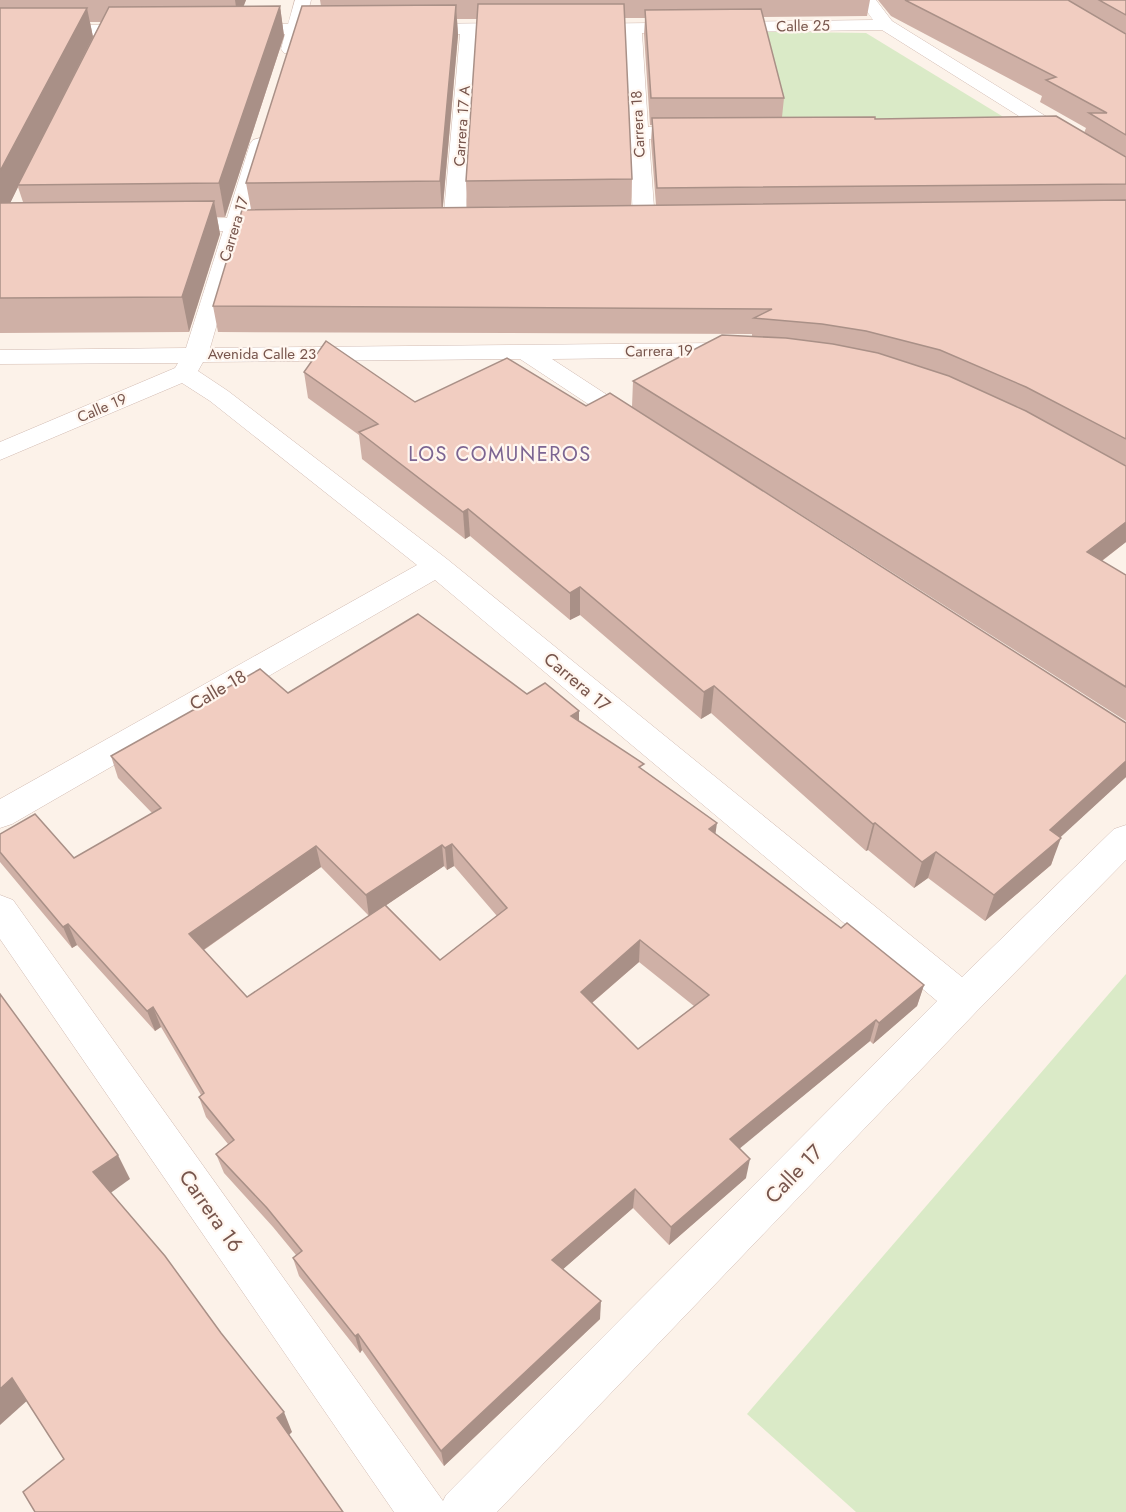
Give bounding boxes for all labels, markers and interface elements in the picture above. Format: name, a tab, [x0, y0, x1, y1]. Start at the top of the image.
street label: Calle 25	[776, 15, 830, 37]
street label: Carrera 17 A	[448, 85, 476, 167]
street label: Carrera 18	[625, 90, 651, 158]
street label: Carrera 17	[214, 194, 254, 264]
street label: Carrera 19	[625, 339, 693, 363]
street label: Avenida Calle 23	[208, 343, 316, 365]
street label: Calle 19	[74, 388, 130, 428]
district label: LOS COMUNEROS	[408, 440, 592, 469]
street label: Carrera 17	[538, 646, 616, 718]
street label: Calle 18	[185, 663, 251, 717]
street label: Calle 17	[758, 1138, 830, 1210]
street label: Carrera 16	[172, 1164, 250, 1258]

